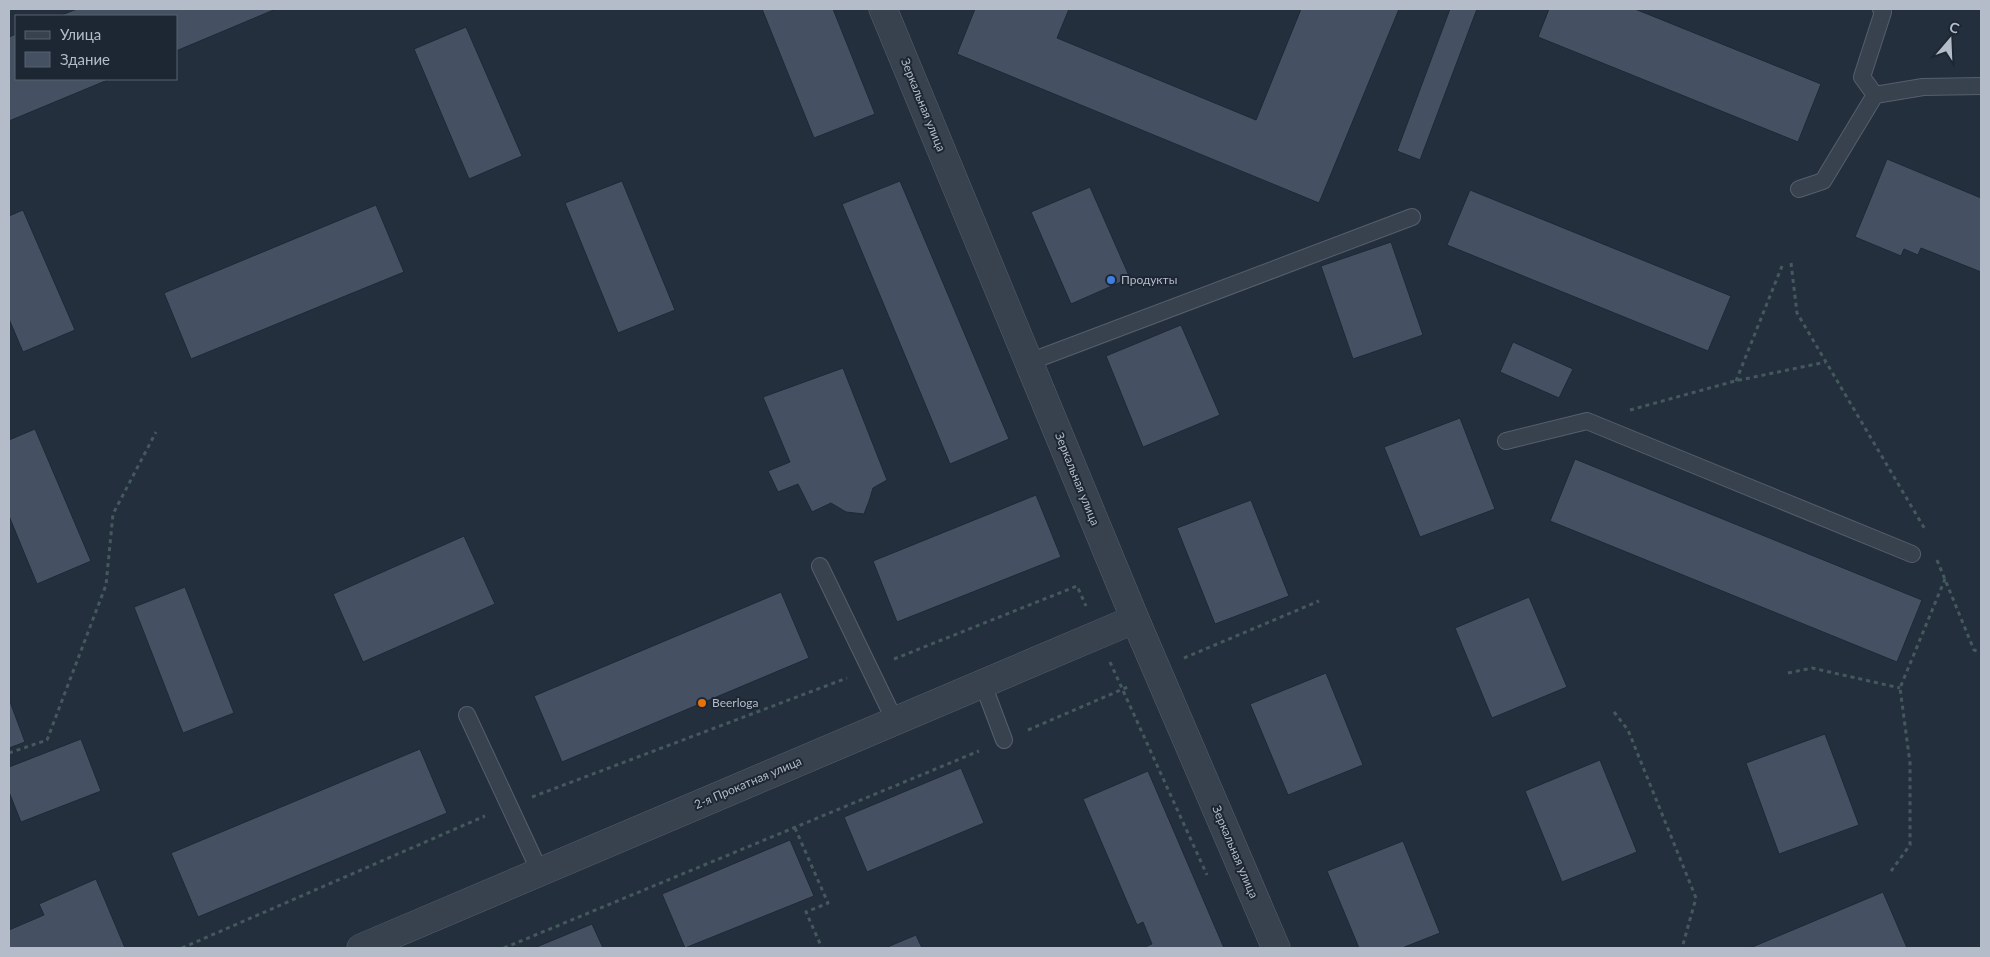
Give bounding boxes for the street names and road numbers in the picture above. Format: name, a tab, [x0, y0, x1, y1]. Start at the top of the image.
street label: Зеркальная улица	[898, 56, 949, 154]
street label: Зеркальная улица	[1052, 430, 1103, 528]
street label: 2-я Прокатная улица	[692, 753, 804, 812]
street label: Зеркальная улица	[1209, 803, 1262, 900]

